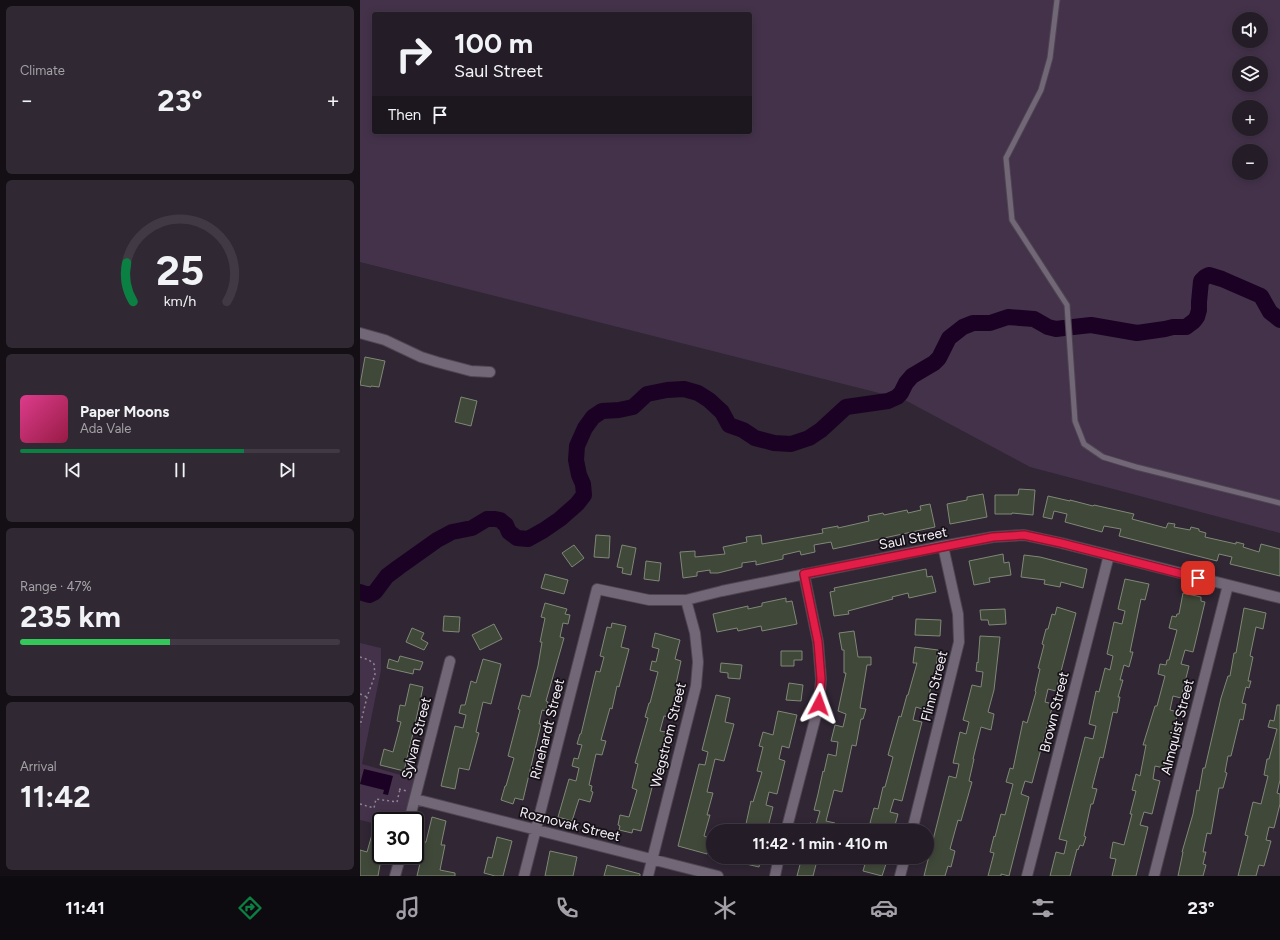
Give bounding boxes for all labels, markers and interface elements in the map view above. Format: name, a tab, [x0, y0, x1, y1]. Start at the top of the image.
map controls	[1232, 12, 1268, 180]
button: sound	[1232, 12, 1268, 48]
text: 100 m	[454, 26, 533, 60]
icon: right	[388, 28, 440, 80]
button: layers	[1232, 56, 1268, 92]
text: Saul Street	[454, 60, 543, 82]
text: Climate	[20, 63, 65, 78]
text: 23°	[157, 82, 203, 119]
text: −	[20, 87, 34, 114]
text: +	[326, 87, 340, 114]
button: +	[1232, 100, 1268, 136]
icon: arrive	[429, 104, 451, 126]
text: Then	[388, 106, 421, 124]
button: −	[1232, 144, 1268, 180]
text: 25	[156, 245, 204, 295]
text: km/h	[164, 292, 196, 310]
text: Paper Moons	[80, 403, 169, 421]
text: Ada Vale	[80, 421, 131, 436]
icon: previous	[62, 459, 84, 481]
icon: pause	[169, 459, 191, 481]
icon: next	[276, 459, 298, 481]
street label: Saul Street	[877, 524, 949, 553]
pin	[1181, 561, 1215, 595]
icon: arrive	[1187, 567, 1209, 589]
text: Range · 47%	[20, 579, 92, 594]
text: 235 km	[20, 598, 121, 635]
street label: Flinn Street	[918, 649, 951, 723]
street label: Brown Street	[1036, 670, 1073, 754]
street label: Rinehardt Street	[527, 677, 568, 781]
street label: Almquist Street	[1157, 677, 1198, 777]
street label: Wegstrom Street	[647, 681, 690, 790]
position arrow	[798, 683, 840, 725]
street label: Sylvan Street	[398, 695, 435, 781]
text: Arrival	[20, 759, 57, 774]
text: 11:42	[20, 778, 91, 815]
street label: Roznovak Street	[518, 804, 622, 845]
speed limit sign: 30	[372, 812, 424, 864]
text: 11:42 · 1 min · 410 m	[752, 835, 888, 853]
icon: directions	[236, 894, 264, 922]
icon: music	[394, 894, 422, 922]
icon: phone	[553, 894, 581, 922]
icon: climate	[711, 894, 739, 922]
icon: car	[870, 894, 898, 922]
icon: filters	[1029, 894, 1057, 922]
text: 11:41	[65, 897, 105, 919]
text: 23°	[1187, 897, 1215, 919]

